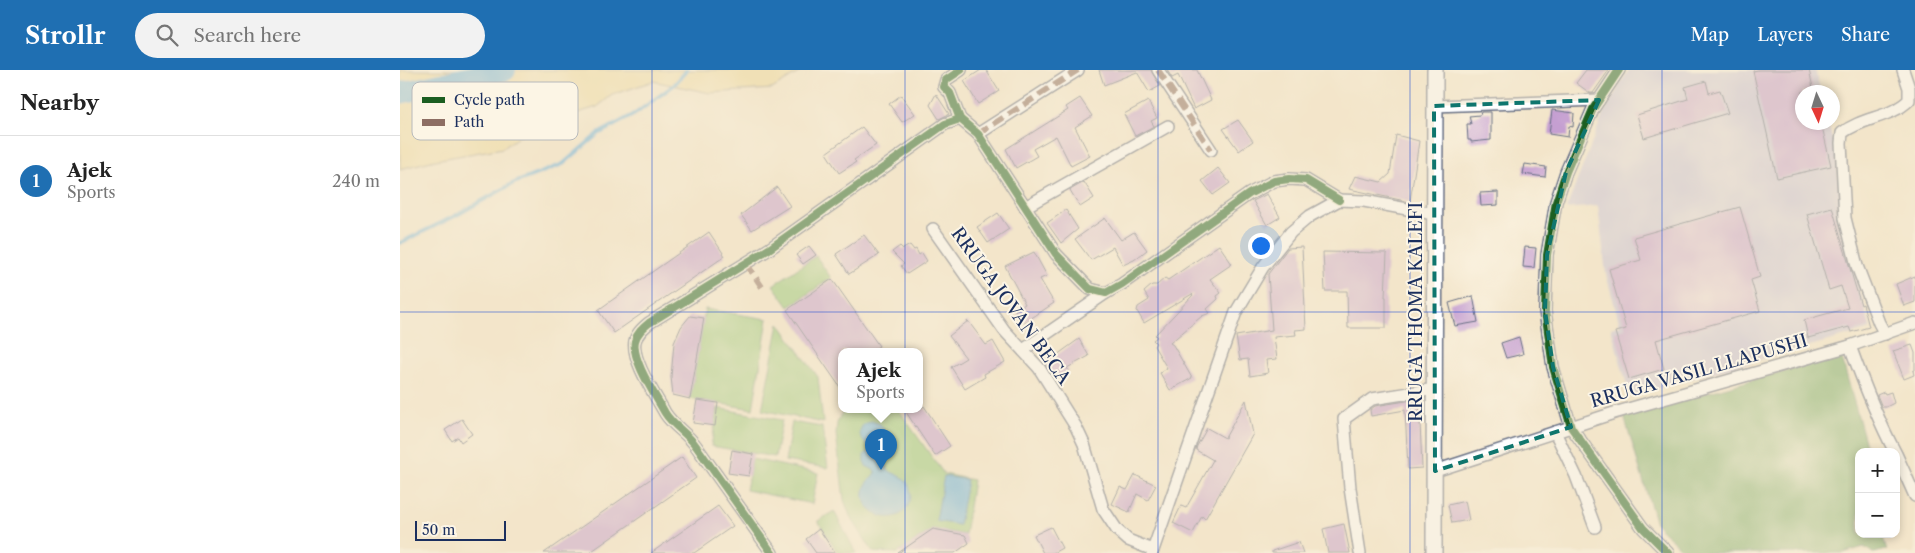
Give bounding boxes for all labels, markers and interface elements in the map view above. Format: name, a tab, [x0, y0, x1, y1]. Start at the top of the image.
search box	[135, 13, 485, 58]
text: Strollr	[25, 21, 105, 50]
icon: search	[153, 21, 181, 49]
text: Search here	[193, 24, 301, 47]
text: Map	[1691, 24, 1729, 46]
text: Layers	[1757, 24, 1813, 46]
text: Share	[1841, 24, 1890, 46]
legend	[412, 82, 578, 140]
north arrow	[1795, 85, 1840, 130]
text: Nearby	[20, 90, 99, 115]
text: Cycle path	[454, 91, 525, 109]
text: Path	[454, 113, 484, 131]
text: Ajek	[67, 159, 112, 182]
text: 1	[32, 171, 40, 191]
text: 240 m	[332, 171, 380, 191]
text: Sports	[67, 182, 116, 202]
street label: RRUGA THOMA KALEFI	[1405, 202, 1427, 422]
street label: RRUGA JOVAN BECA	[947, 223, 1076, 389]
your location	[1248, 233, 1274, 259]
street label: RRUGA VASIL LLAPUSHI	[1588, 329, 1810, 413]
popup	[838, 348, 923, 413]
text: Ajek	[856, 359, 901, 382]
text: Sports	[856, 382, 905, 402]
pin: 1	[865, 429, 897, 470]
map controls	[1855, 448, 1900, 538]
button: +	[1855, 448, 1900, 493]
button: −	[1855, 493, 1900, 538]
scale bar	[415, 518, 506, 541]
text: 50 m	[422, 521, 455, 539]

